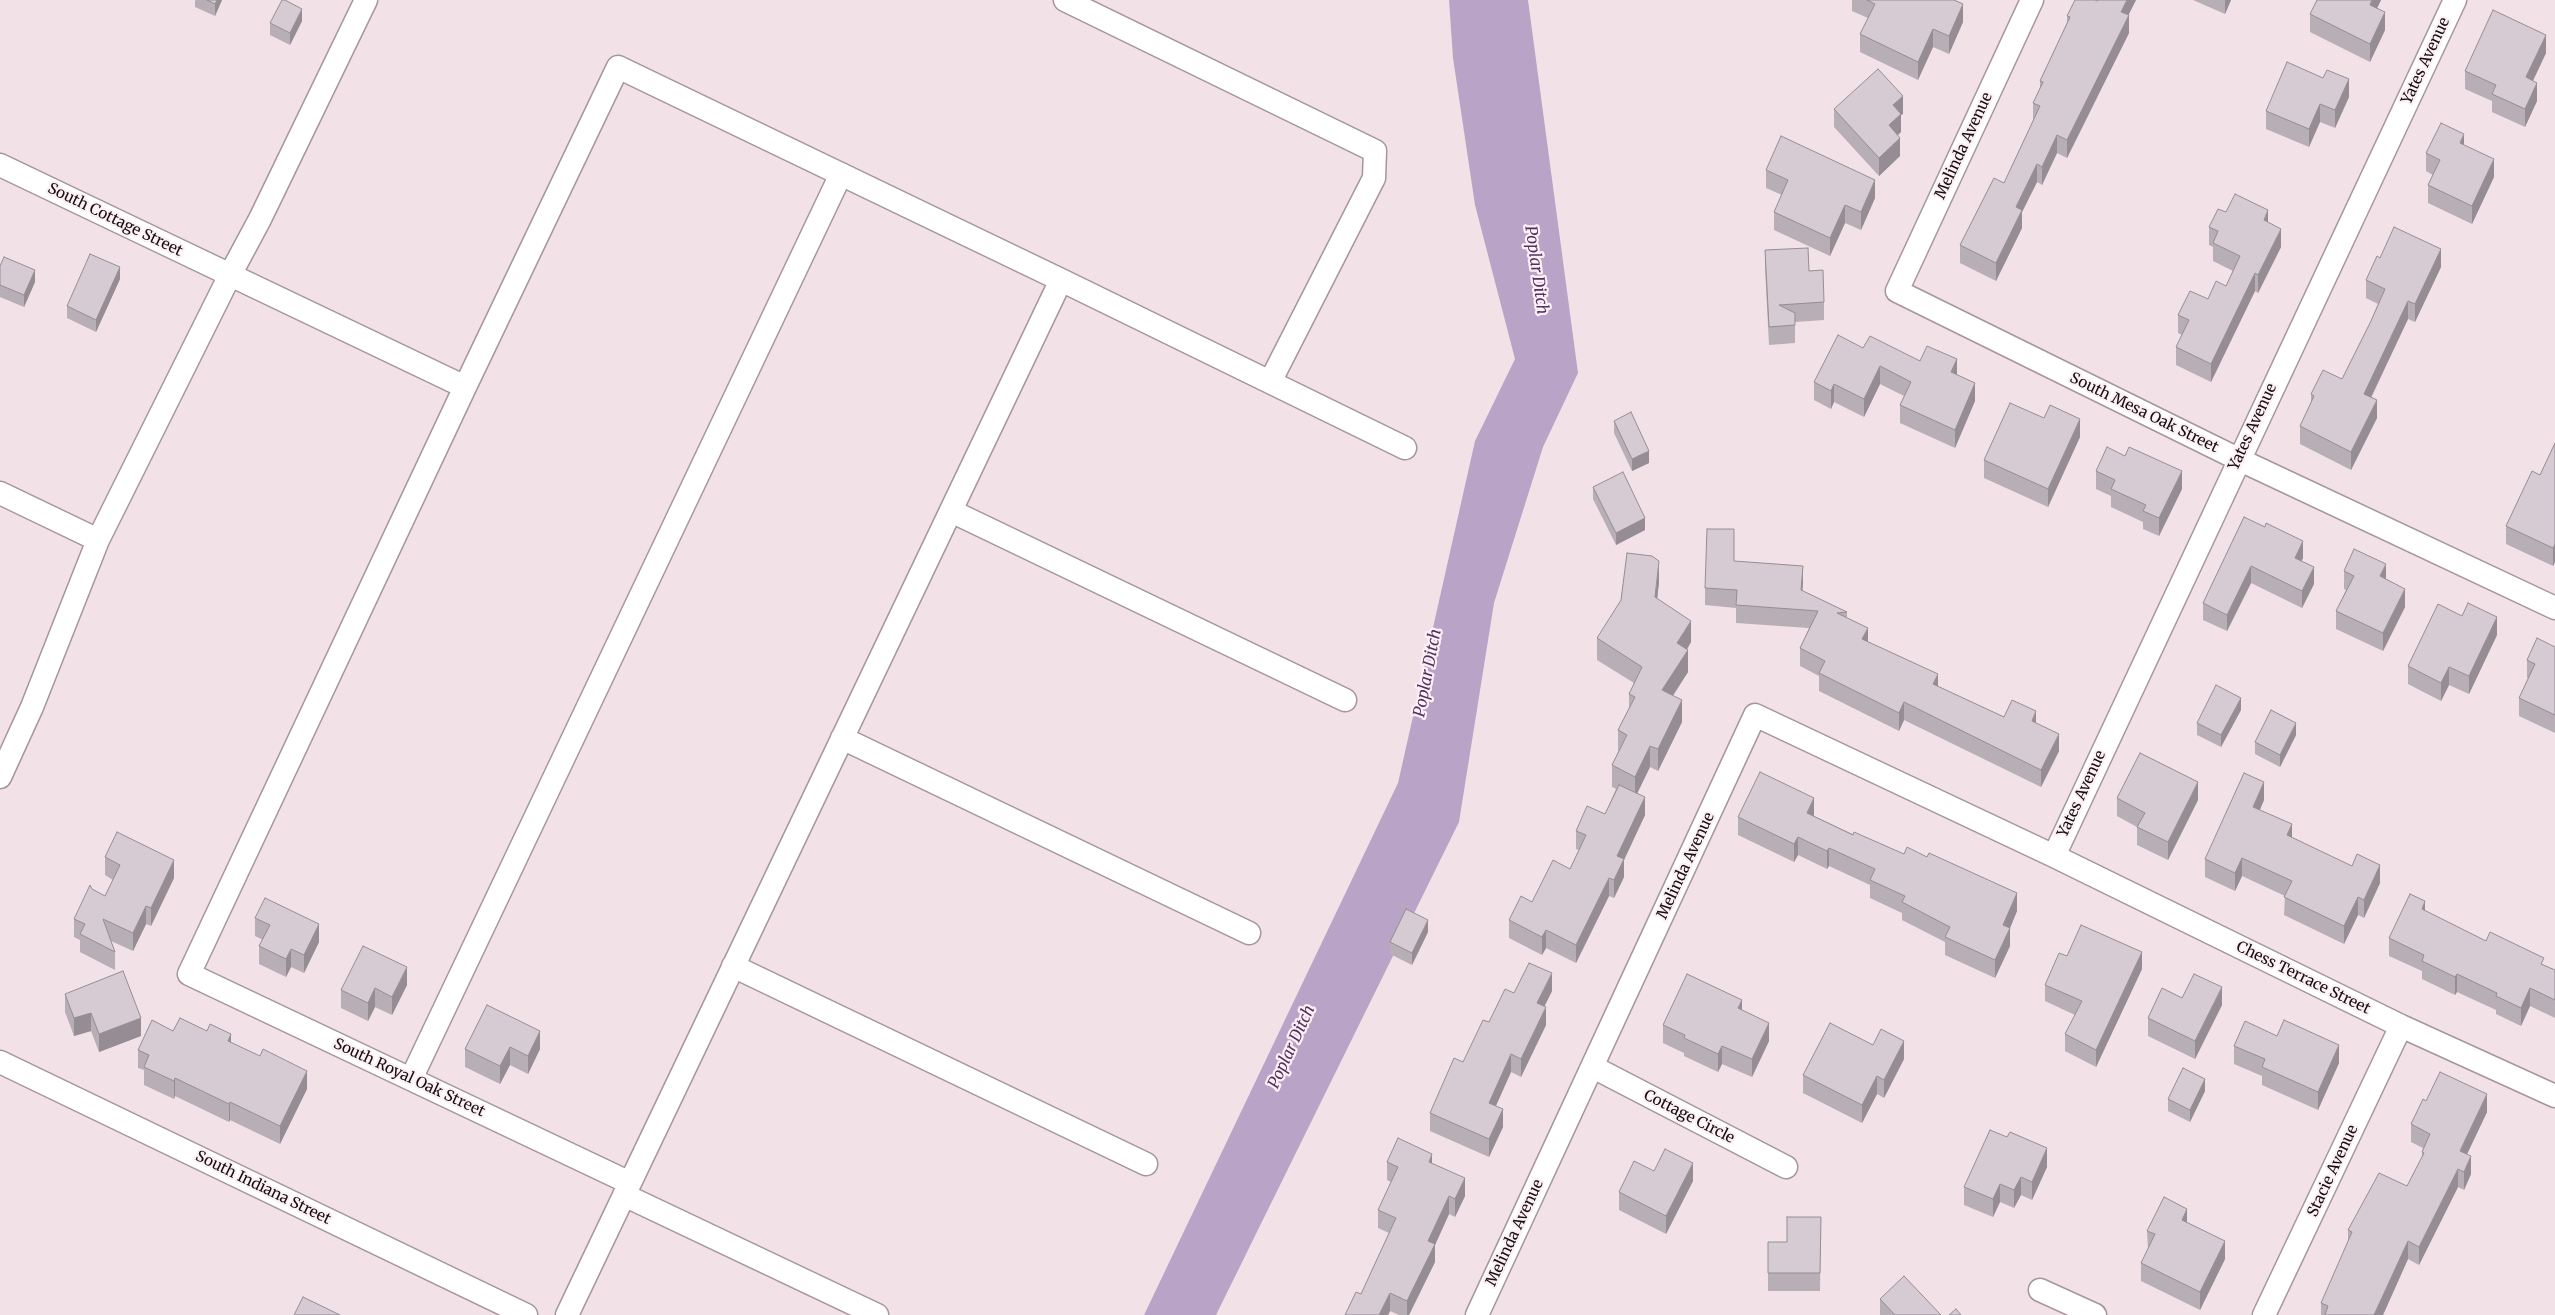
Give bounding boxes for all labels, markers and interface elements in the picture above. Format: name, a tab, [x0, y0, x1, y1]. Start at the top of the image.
street label: Yates Avenue	[2398, 15, 2454, 107]
street label: Melinda Avenue	[1931, 90, 1997, 202]
street label: South Cottage Street	[45, 180, 185, 260]
water label: Poplar Ditch	[1520, 224, 1552, 316]
street label: South Mesa Oak Street	[2067, 369, 2221, 457]
street label: Yates Avenue	[2225, 381, 2281, 473]
water label: Poplar Ditch	[1410, 627, 1446, 719]
street label: Yates Avenue	[2054, 748, 2110, 840]
street label: Melinda Avenue	[1653, 810, 1719, 922]
street label: Chess Terrace Street	[2233, 938, 2373, 1018]
water label: Poplar Ditch	[1264, 1002, 1320, 1092]
street label: South Royal Oak Street	[330, 1035, 488, 1121]
street label: Cottage Circle	[1641, 1086, 1737, 1148]
street label: Stacie Avenue	[2304, 1122, 2362, 1220]
street label: South Indiana Street	[193, 1147, 333, 1229]
street label: Melinda Avenue	[1482, 1177, 1548, 1289]

